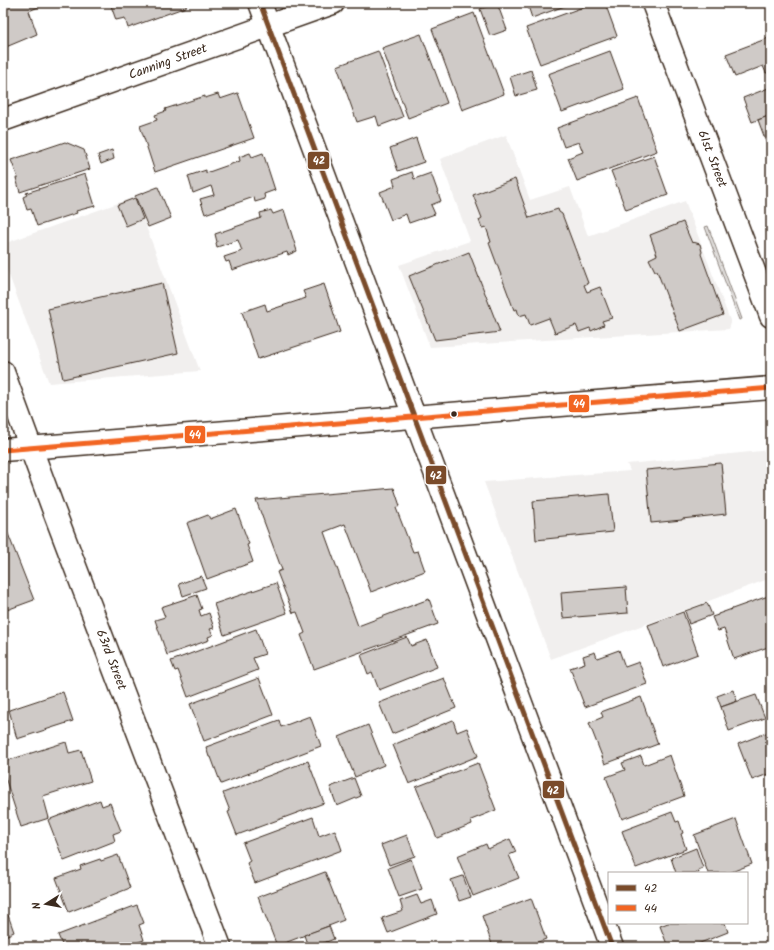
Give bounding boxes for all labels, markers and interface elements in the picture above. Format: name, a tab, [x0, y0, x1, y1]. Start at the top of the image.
street label: Canning Street	[126, 38, 211, 86]
street label: 61st Street	[691, 127, 733, 192]
line badge: 42	[307, 151, 330, 170]
text: 42	[313, 152, 325, 170]
line badge: 44	[568, 394, 590, 413]
text: 44	[573, 395, 585, 413]
unlabelled marker	[449, 409, 459, 419]
line badge: 44	[184, 425, 206, 444]
text: 44	[189, 426, 201, 444]
line badge: 42	[425, 465, 447, 485]
text: 42	[430, 467, 442, 485]
street label: 63rd Street	[90, 627, 133, 694]
line badge: 42	[542, 780, 565, 799]
text: 42	[547, 782, 559, 800]
legend	[608, 872, 748, 924]
text: 42	[644, 879, 658, 898]
north arrow	[26, 884, 66, 924]
text: 44	[644, 899, 658, 918]
text: N	[28, 901, 47, 911]

